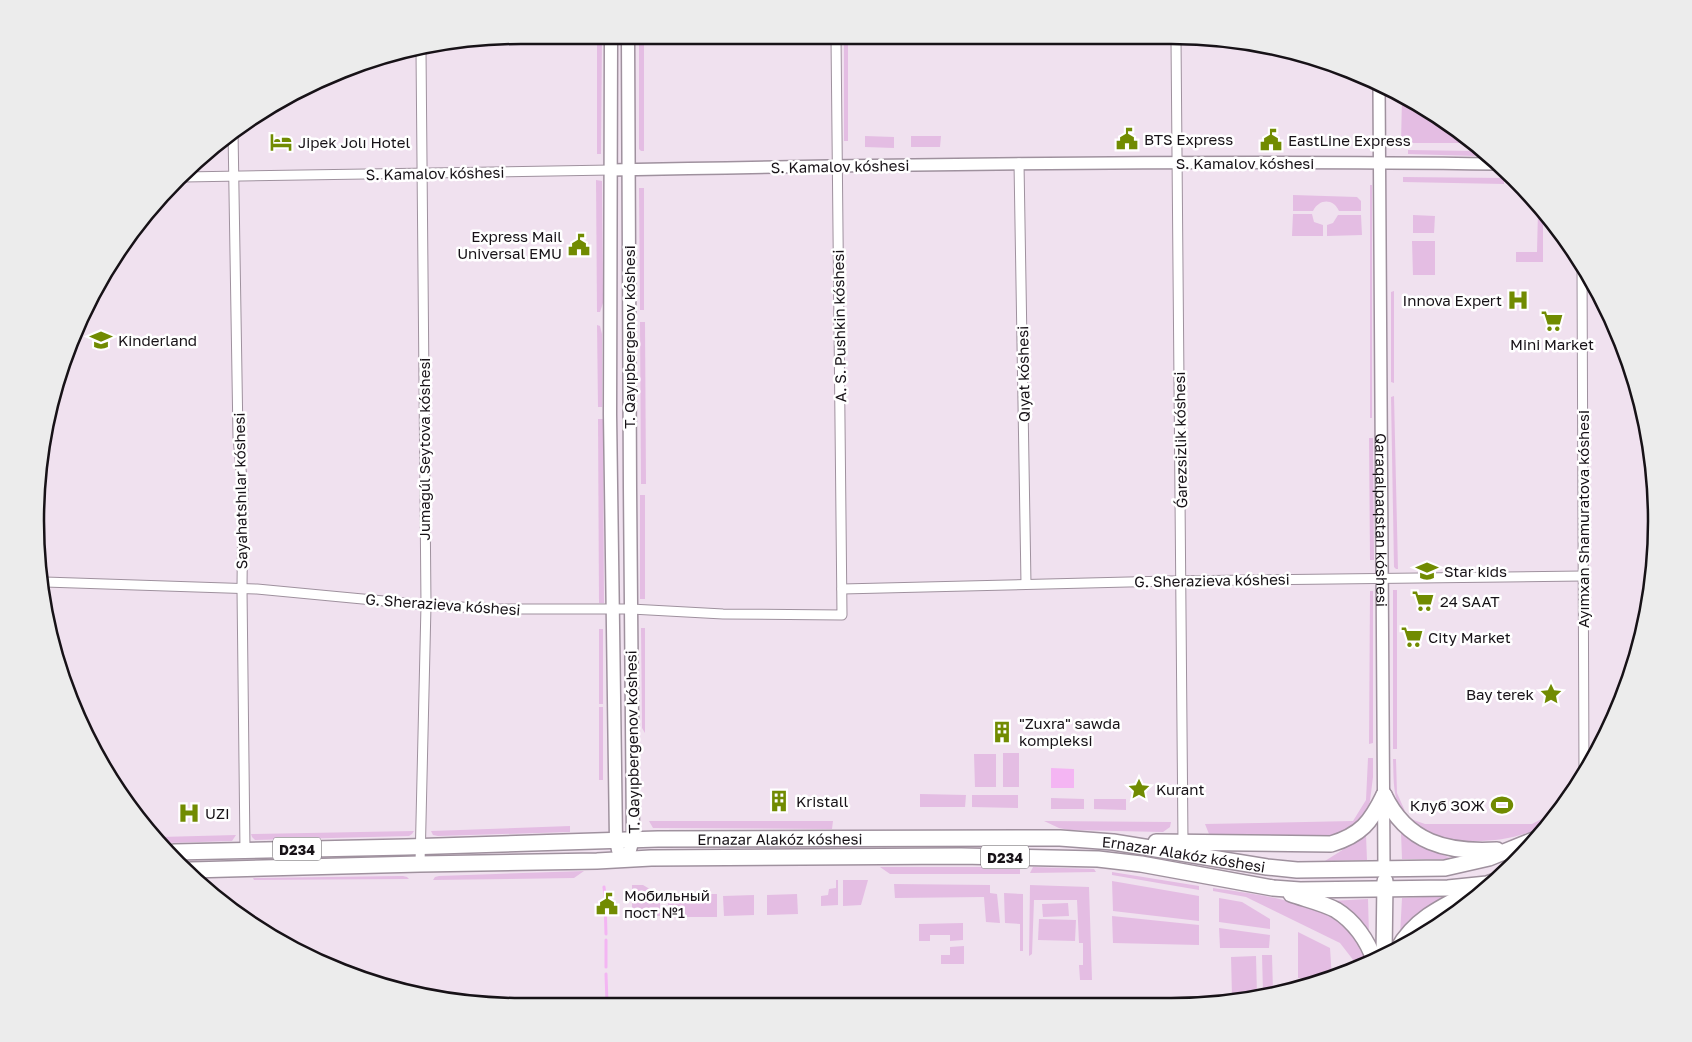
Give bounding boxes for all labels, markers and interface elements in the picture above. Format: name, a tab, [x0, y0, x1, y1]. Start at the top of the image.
public building icon: BTS Express	[1114, 126, 1140, 152]
public building icon: EastLine Express	[1258, 127, 1284, 153]
hotel icon: Jipek Jolı Hotel	[268, 129, 294, 155]
place label: BTS Express	[1144, 130, 1233, 148]
place label: EastLine Express	[1288, 131, 1411, 149]
place label: Jipek Jolı Hotel	[298, 133, 410, 151]
street label: S. Kamalov kóshesi	[1176, 154, 1314, 172]
street label: S. Kamalov kóshesi	[771, 156, 909, 176]
street label: S. Kamalov kóshesi	[366, 163, 504, 183]
place label: Express Mail Universal EMU	[457, 227, 562, 262]
public building icon: Express Mail Universal EMU	[566, 232, 592, 258]
street label: T. Qayıpbergenov kóshesi	[620, 245, 638, 429]
street label: A. S. Pushkin kóshesi	[829, 249, 849, 403]
hospital icon: Innova Expert	[1505, 287, 1531, 313]
place label: Innova Expert	[1402, 291, 1502, 309]
supermarket icon: Mini Market	[1539, 308, 1565, 334]
street label: Qıyat kóshesi	[1013, 326, 1033, 422]
school or university icon: Kinderland	[88, 327, 114, 353]
place label: Kinderland	[118, 331, 197, 349]
place label: Mini Market	[1510, 335, 1594, 353]
street label: Jumagúl Seytova kóshesi	[415, 358, 433, 540]
street label: Ǵarezsizlik kóshesi	[1170, 371, 1190, 509]
street label: Ayımxan Shamuratova kóshesi	[1574, 410, 1592, 628]
street label: Sayahatshılar kóshesi	[230, 412, 250, 570]
street label: Qaraqalpaqstan kóshesi	[1372, 433, 1391, 607]
school or university icon: Star kids	[1414, 558, 1440, 584]
place label: Star kids	[1444, 562, 1507, 580]
street label: G. Sherazieva kóshesi	[1134, 570, 1290, 590]
supermarket icon: 24 SAAT	[1410, 588, 1436, 614]
street label: G. Sherazieva kóshesi	[365, 590, 521, 618]
place label: 24 SAAT	[1440, 592, 1500, 610]
supermarket icon: City Market	[1399, 624, 1425, 650]
place label: City Market	[1428, 628, 1511, 646]
street label: T. Qayıpbergenov kóshesi	[621, 650, 643, 834]
place icon: Bay terek	[1538, 681, 1564, 707]
place label: Bay terek	[1466, 685, 1535, 703]
place label: "Zuxra" sawda kompleksi	[1019, 714, 1120, 749]
building icon: "Zuxra" sawda kompleksi	[989, 719, 1015, 745]
place icon: Kurant	[1126, 776, 1152, 802]
place label: Kurant	[1156, 780, 1204, 798]
building icon: Kristall	[766, 788, 792, 814]
place label: Kristall	[796, 792, 848, 810]
sports icon: Клуб ЗОЖ	[1489, 792, 1515, 818]
place label: Клуб ЗОЖ	[1410, 796, 1485, 814]
hospital icon: UZI	[176, 800, 202, 826]
place label: UZI	[205, 804, 230, 822]
street label: Ernazar Alakóz kóshesi	[697, 829, 862, 848]
street label: Ernazar Alakóz kóshesi	[1101, 832, 1267, 876]
road number: D234	[273, 838, 321, 861]
road number: D234	[981, 846, 1029, 869]
place label: Мобильный пост №1	[624, 886, 710, 921]
public building icon: Мобильный пост №1	[594, 891, 620, 917]

